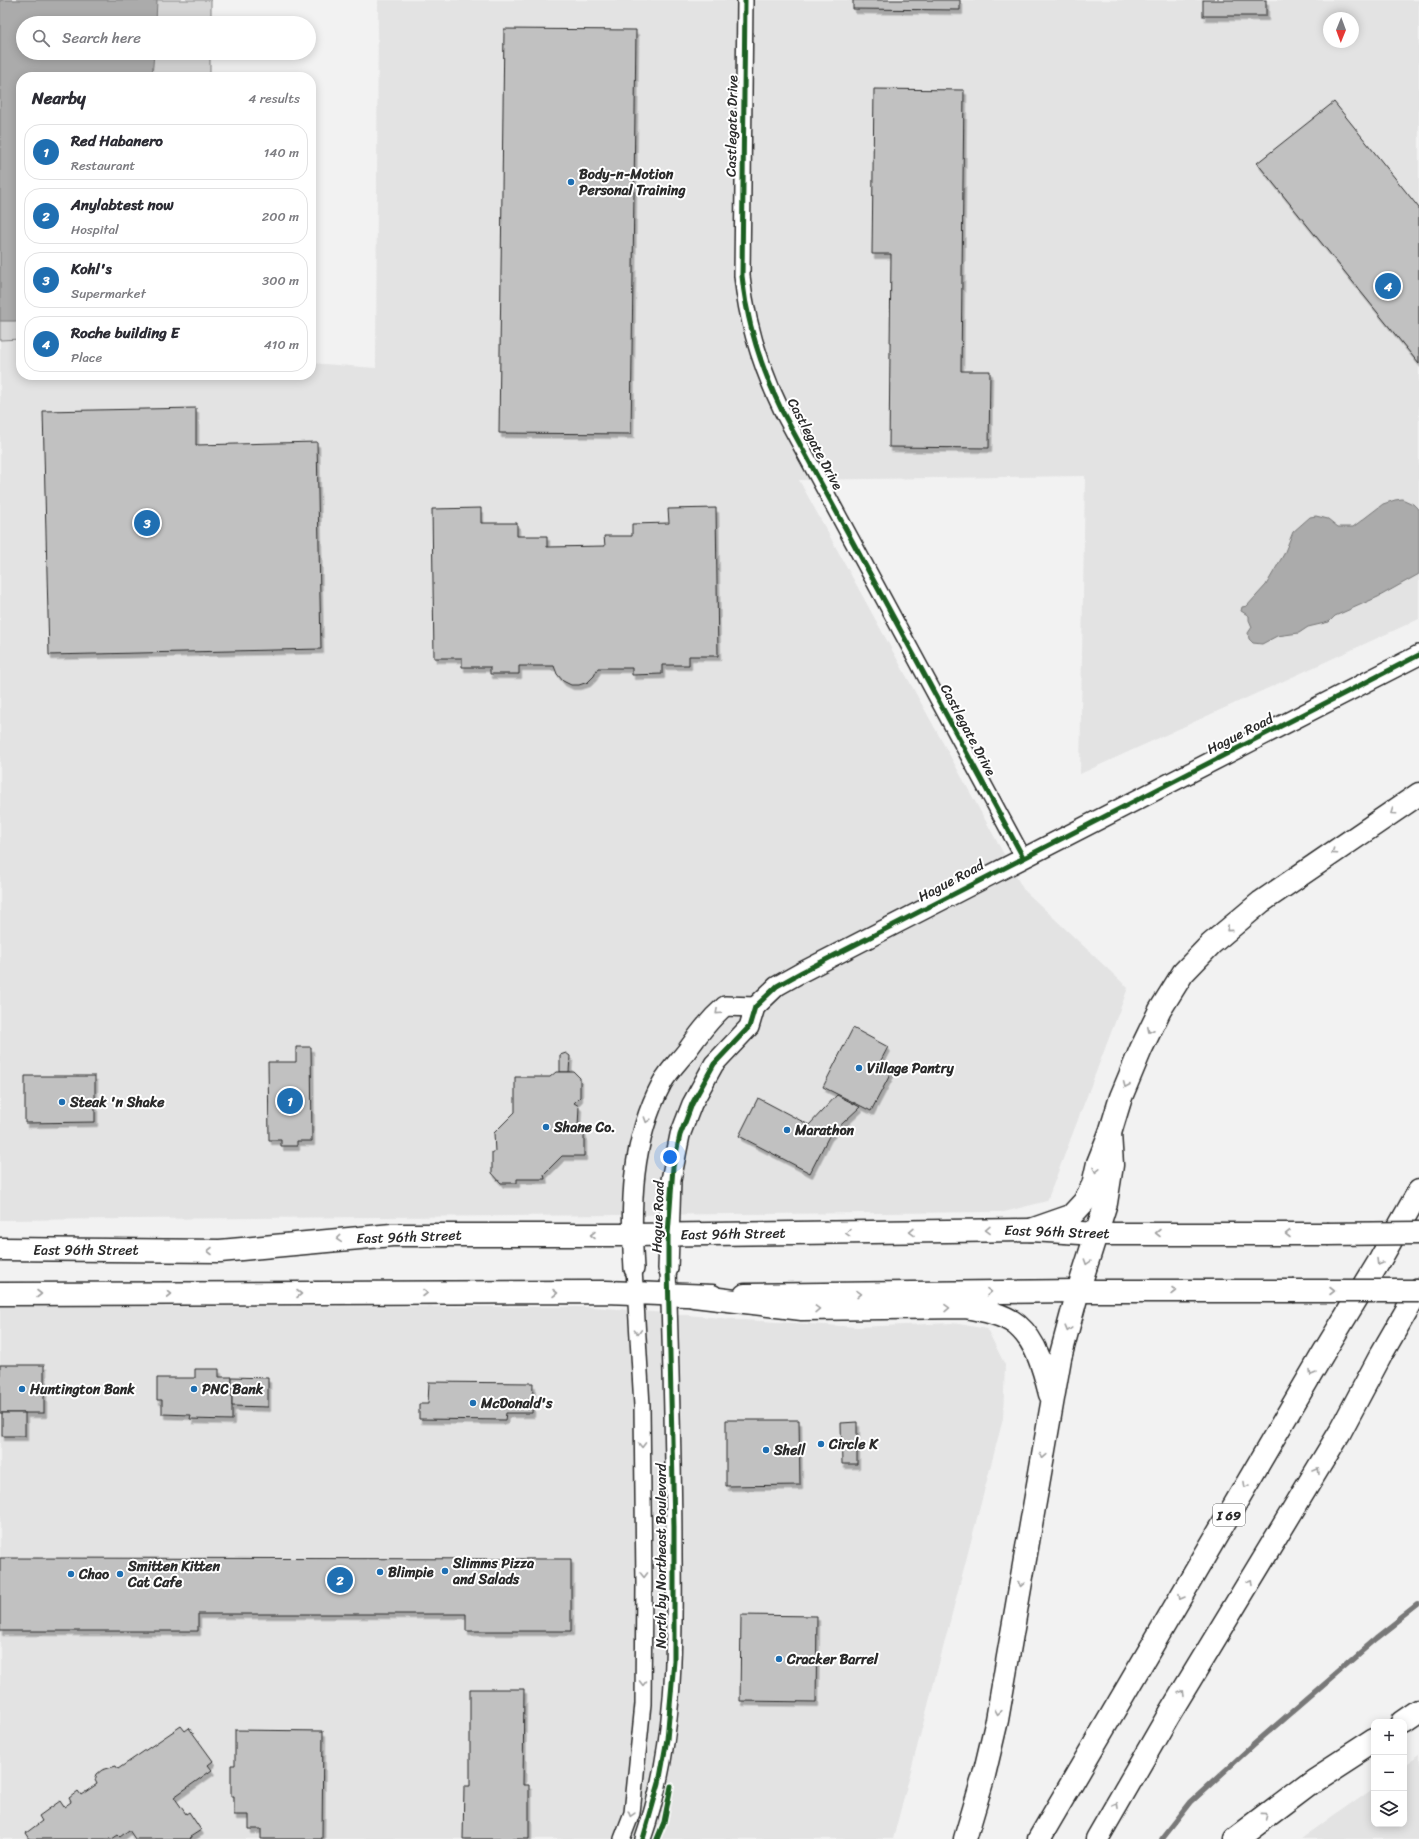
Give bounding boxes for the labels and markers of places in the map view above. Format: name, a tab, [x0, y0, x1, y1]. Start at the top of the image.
place label: Body-n-Motion Personal Training	[579, 162, 686, 203]
marker: Body-n-Motion Personal Training	[566, 177, 576, 187]
pin: 4	[1375, 271, 1401, 301]
pin: 3	[134, 508, 160, 538]
place label: Village Pantry	[867, 1056, 955, 1081]
marker: Village Pantry	[854, 1063, 864, 1073]
pin: 1	[277, 1086, 303, 1116]
place label: Steak 'n Shake	[69, 1090, 165, 1115]
marker: Steak 'n Shake	[57, 1097, 67, 1107]
place label: Shane Co.	[553, 1115, 615, 1140]
place label: Marathon	[794, 1118, 855, 1143]
marker: Shane Co.	[541, 1122, 551, 1132]
marker: Marathon	[782, 1125, 792, 1135]
place label: Huntington Bank	[29, 1377, 135, 1402]
place label: PNC Bank	[202, 1377, 264, 1402]
marker: Huntington Bank	[17, 1384, 27, 1394]
marker: PNC Bank	[189, 1384, 199, 1394]
place label: McDonald's	[480, 1391, 553, 1416]
marker: McDonald's	[468, 1398, 478, 1408]
place label: Circle K	[828, 1432, 879, 1457]
place label: Shell	[773, 1438, 806, 1463]
marker: Circle K	[816, 1439, 826, 1449]
marker: Shell	[761, 1445, 771, 1455]
place label: Slimms Pizza and Salads	[452, 1551, 535, 1592]
place label: Smitten Kitten Cat Cafe	[127, 1554, 220, 1595]
place label: Blimpie	[388, 1560, 434, 1585]
place label: Chao	[78, 1562, 110, 1587]
pin: 2	[327, 1565, 353, 1595]
marker: Slimms Pizza and Salads	[440, 1566, 450, 1576]
marker: Blimpie	[375, 1567, 385, 1577]
marker: Chao	[66, 1569, 76, 1579]
marker: Smitten Kitten Cat Cafe	[115, 1569, 125, 1579]
place label: Cracker Barrel	[786, 1647, 879, 1672]
marker: Cracker Barrel	[774, 1654, 784, 1664]

